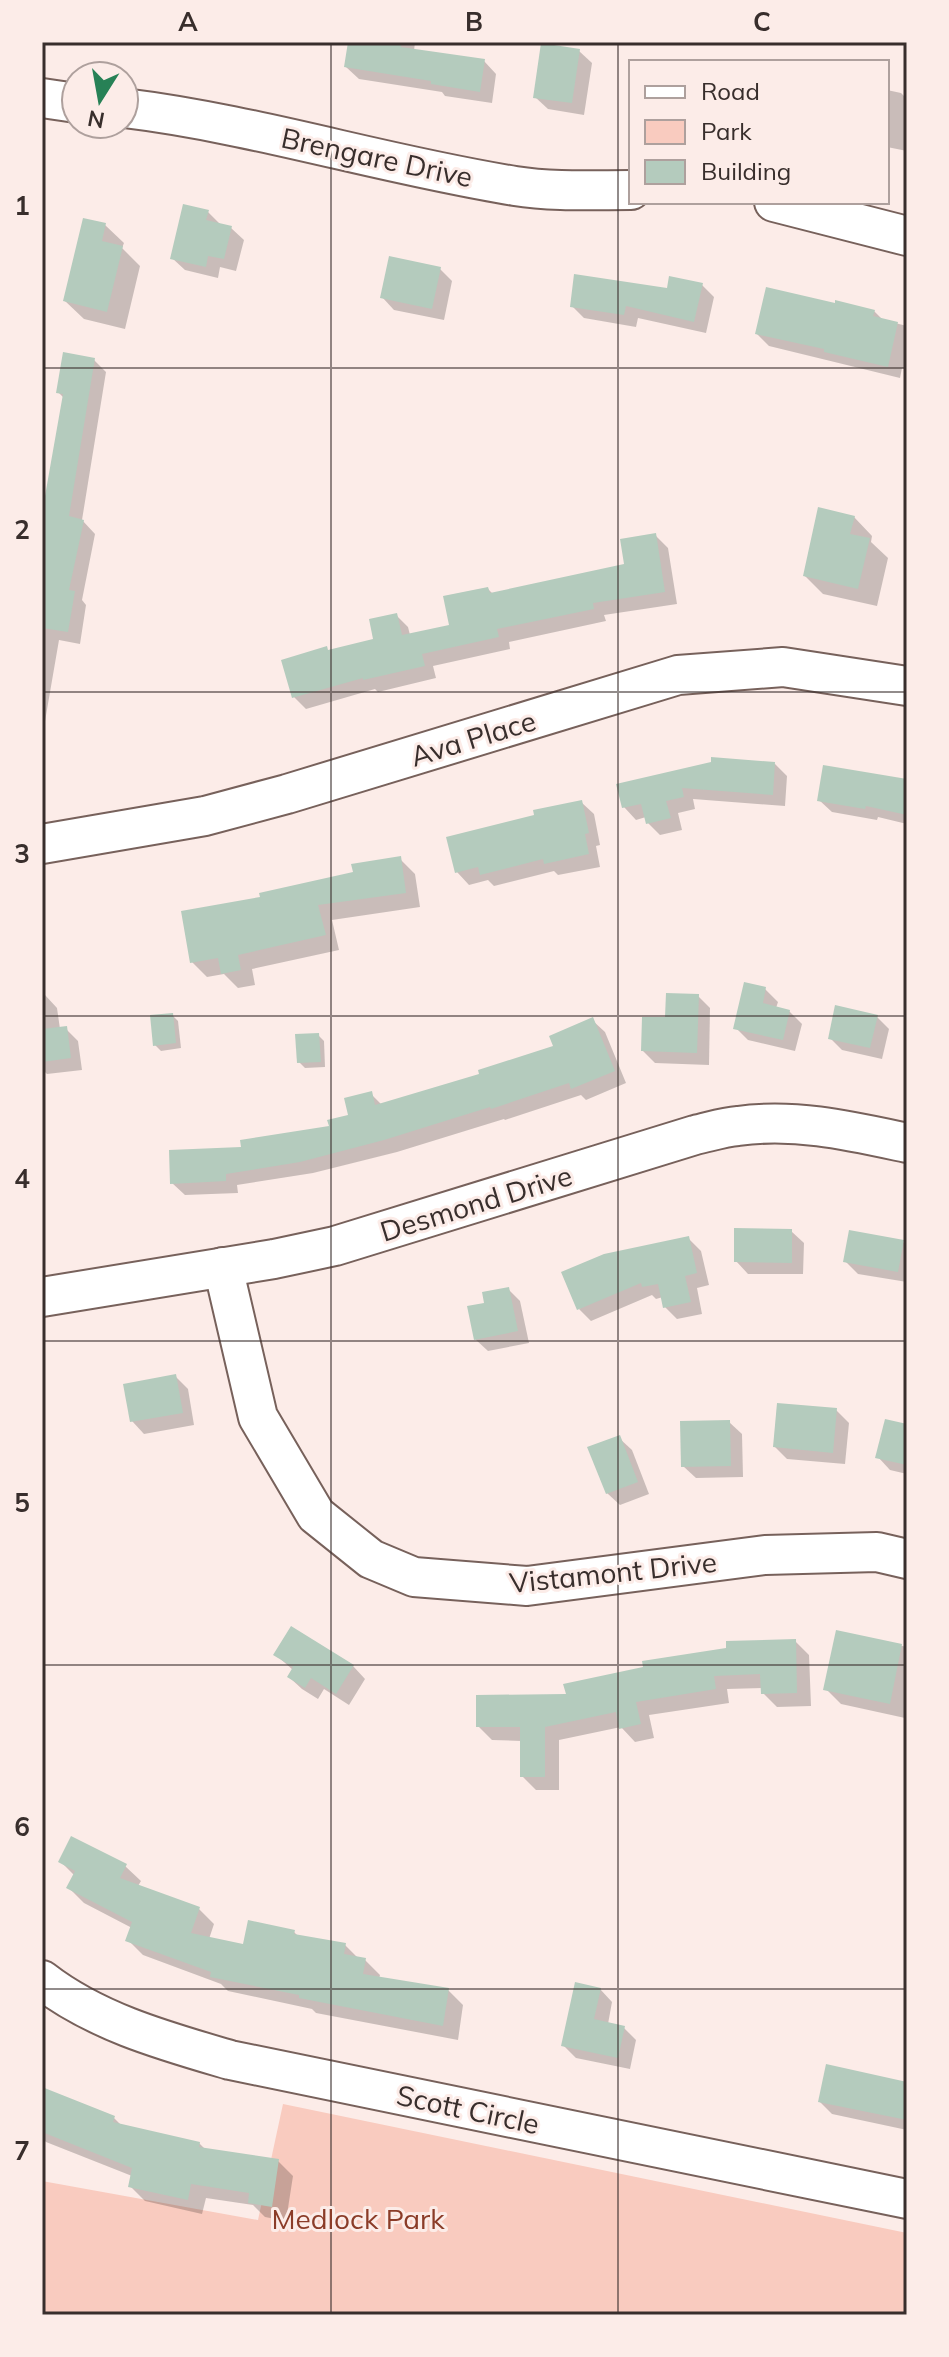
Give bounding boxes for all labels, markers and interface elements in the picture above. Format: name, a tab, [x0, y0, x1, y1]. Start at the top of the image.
text: A	[178, 5, 198, 38]
text: B	[465, 5, 483, 38]
text: C	[753, 5, 771, 38]
north arrow	[60, 60, 140, 140]
legend	[629, 60, 889, 204]
text: Road	[701, 76, 760, 106]
text: N	[85, 104, 107, 135]
text: Park	[701, 116, 752, 146]
street label: Brengare Drive	[278, 120, 476, 194]
text: Building	[701, 156, 791, 186]
text: 1	[14, 189, 30, 222]
text: 2	[14, 513, 30, 546]
street label: Ava Place	[406, 702, 540, 774]
text: 3	[14, 837, 30, 870]
street label: Desmond Drive	[376, 1157, 576, 1249]
text: 4	[14, 1162, 30, 1195]
text: 5	[14, 1486, 30, 1519]
street label: Vistamont Drive	[508, 1544, 718, 1600]
text: 6	[14, 1810, 30, 1843]
street label: Scott Circle	[393, 2077, 543, 2141]
text: 7	[14, 2134, 30, 2167]
park label: Medlock Park	[271, 2201, 445, 2236]

